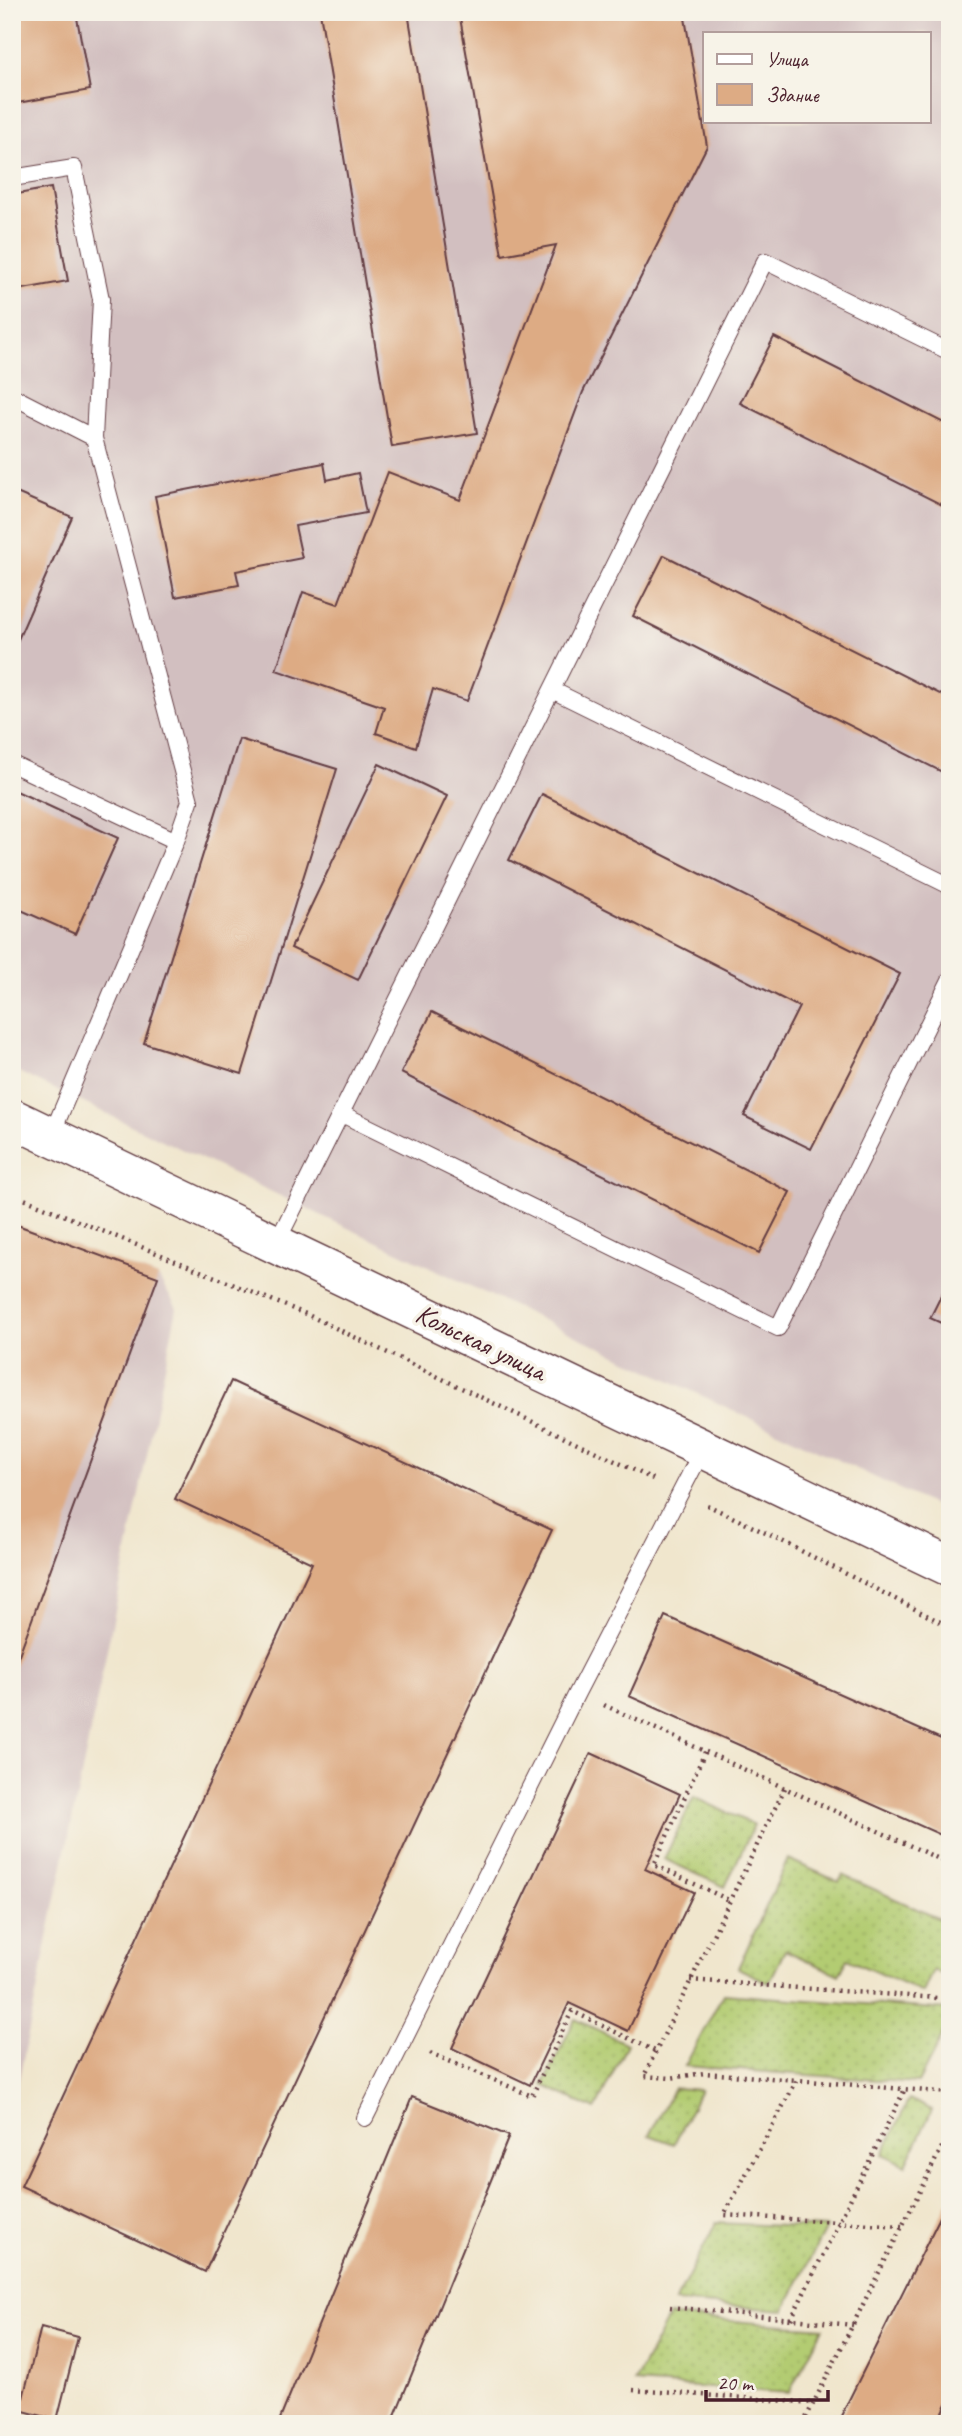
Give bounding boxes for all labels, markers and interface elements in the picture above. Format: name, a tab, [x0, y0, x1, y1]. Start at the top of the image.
legend	[703, 32, 930, 122]
text: Улица	[766, 46, 809, 72]
text: Здание	[766, 82, 820, 108]
street label: Кольская улица	[410, 1295, 554, 1390]
scale bar	[706, 2359, 829, 2403]
text: 20 m	[717, 2370, 755, 2396]

